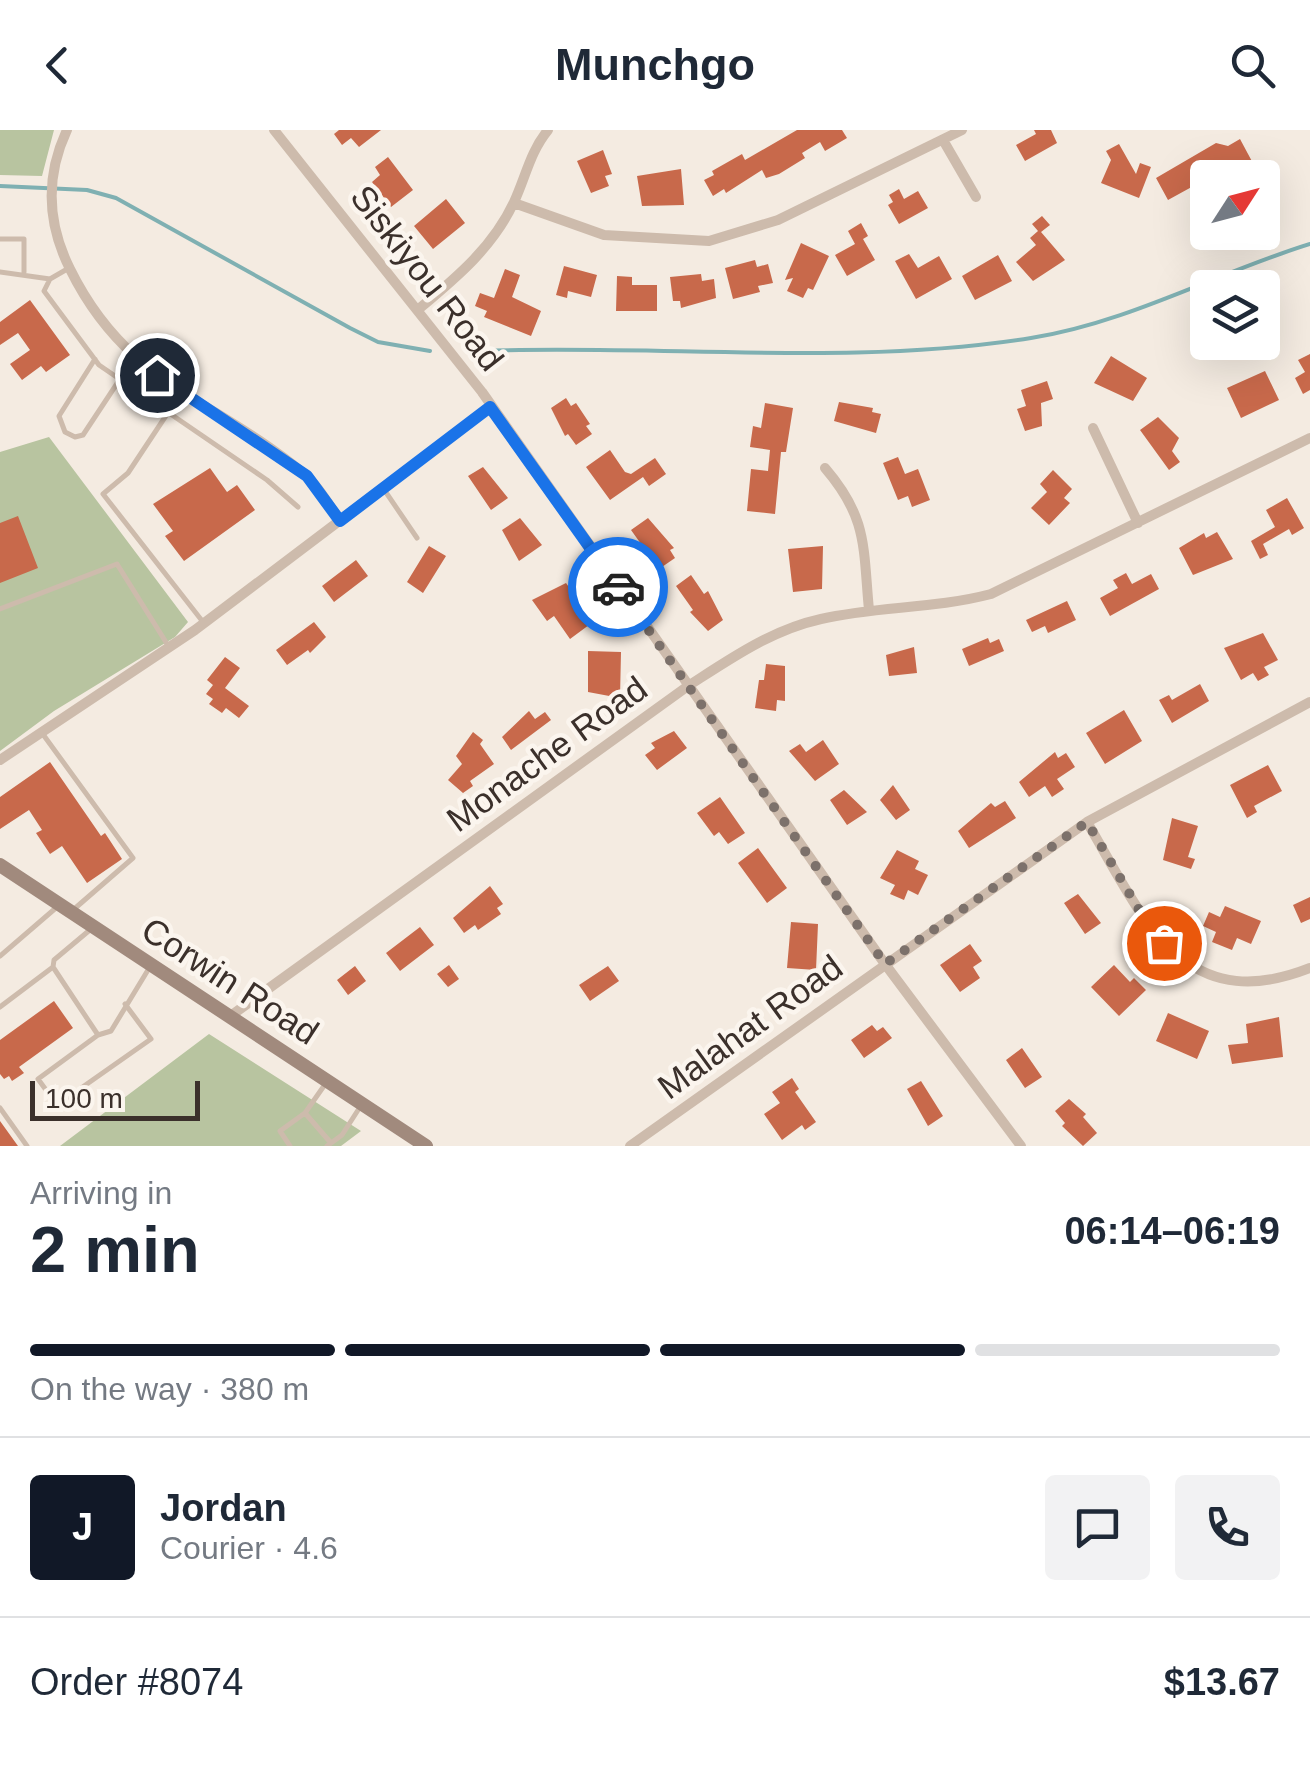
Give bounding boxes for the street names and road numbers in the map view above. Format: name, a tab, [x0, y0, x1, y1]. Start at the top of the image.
street label: Siskiyou Road	[343, 178, 512, 378]
street label: Monache Road	[439, 668, 654, 839]
street label: Corwin Road	[135, 909, 326, 1052]
street label: Malahat Road	[650, 947, 849, 1106]

